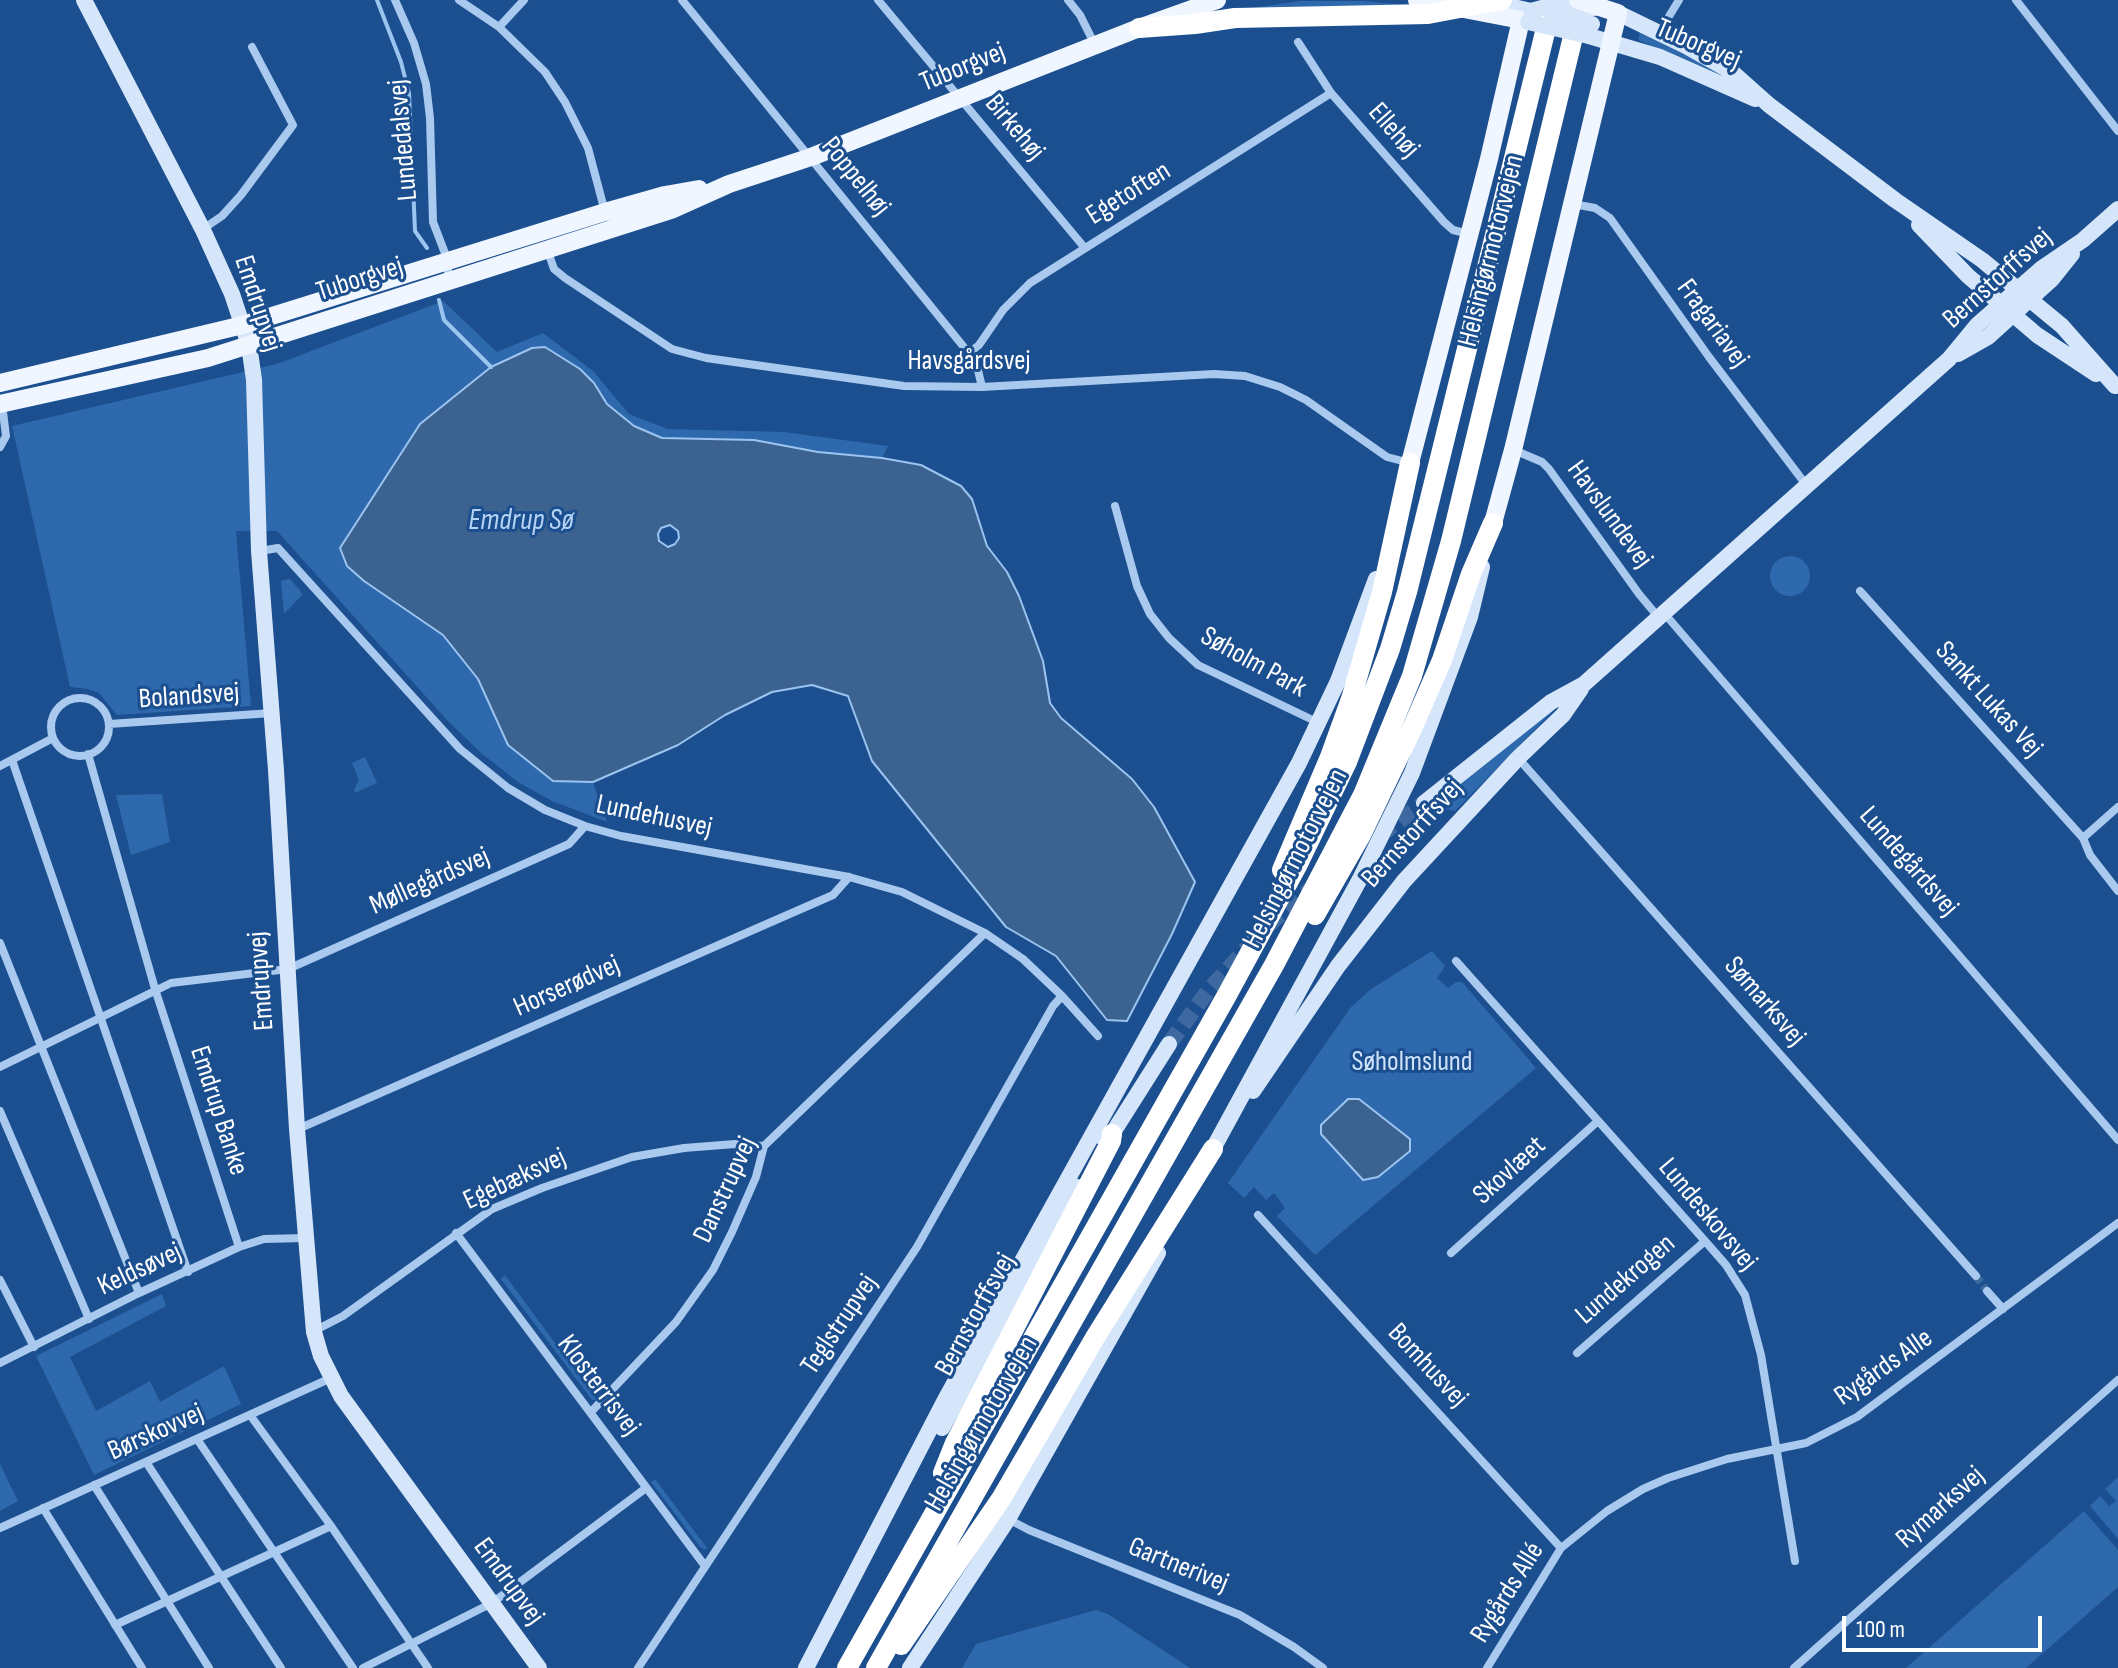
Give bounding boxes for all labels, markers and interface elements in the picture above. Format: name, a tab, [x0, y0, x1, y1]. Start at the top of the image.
street label: Tuborgvej	[1650, 12, 1746, 78]
street label: Tuborgvej	[915, 36, 1011, 100]
street label: Lundedalsvej	[382, 78, 426, 202]
street label: Birkehøj	[977, 88, 1051, 168]
street label: Ellehøj	[1360, 97, 1426, 165]
street label: Poppelhøj	[813, 131, 897, 223]
street label: Helsingørmotorvejen	[1452, 152, 1532, 350]
street label: Egetoften	[1081, 155, 1177, 233]
street label: Bernstorffsvej	[1937, 221, 2059, 337]
street label: Tuborgvej	[312, 250, 408, 310]
street label: Emdrupvej	[226, 252, 288, 356]
street label: Fragariavej	[1669, 273, 1755, 375]
street label: Havsgårdsvej	[907, 345, 1031, 379]
street label: Havslundevej	[1559, 455, 1659, 575]
water label: Emdrup Sø	[468, 503, 574, 539]
street label: Søholm Park	[1194, 620, 1312, 706]
street label: Sankt Lukas Vej	[1927, 635, 2049, 765]
street label: Bolandsvej	[138, 677, 240, 717]
street label: Helsingørmotorvejen	[1236, 764, 1356, 954]
street label: Bernstorffsvej	[1355, 773, 1471, 895]
street label: Lundehusvej	[593, 788, 715, 846]
street label: Lundegårdsvej	[1851, 800, 1965, 924]
street label: Møllegårdsvej	[365, 841, 495, 923]
street label: Emdrupvej	[242, 930, 282, 1032]
street label: Horserødvej	[509, 949, 625, 1025]
street label: Sømarksvej	[1716, 950, 1812, 1054]
street label: Emdrup Banke	[181, 1042, 255, 1180]
park label: Søholmslund	[1351, 1046, 1473, 1080]
street label: Skovlæet	[1467, 1130, 1553, 1212]
street label: Danstrupvej	[687, 1132, 765, 1248]
street label: Egebæksvej	[458, 1142, 572, 1218]
street label: Lundeskovsvej	[1650, 1152, 1764, 1278]
street label: Lundekrogen	[1569, 1228, 1683, 1332]
street label: Keldsøvej	[93, 1236, 187, 1304]
street label: Bernstorffsvej	[929, 1248, 1023, 1382]
street label: Teglstrupvej	[794, 1268, 886, 1382]
street label: Bomhusvej	[1380, 1317, 1474, 1415]
street label: Rygårds Alle	[1829, 1322, 1939, 1414]
street label: Klosterrisvej	[549, 1329, 647, 1443]
street label: Helsingørmotorvejen	[918, 1330, 1046, 1518]
street label: Børskovvej	[103, 1397, 209, 1469]
street label: Rymarksvej	[1890, 1460, 1992, 1556]
street label: Gartnerivej	[1123, 1531, 1233, 1601]
street label: Emdrupvej	[465, 1532, 551, 1632]
street label: Rygårds Allé	[1464, 1537, 1552, 1649]
scale bar	[1846, 1600, 2046, 1650]
text: 100 m	[1856, 1615, 1905, 1644]

